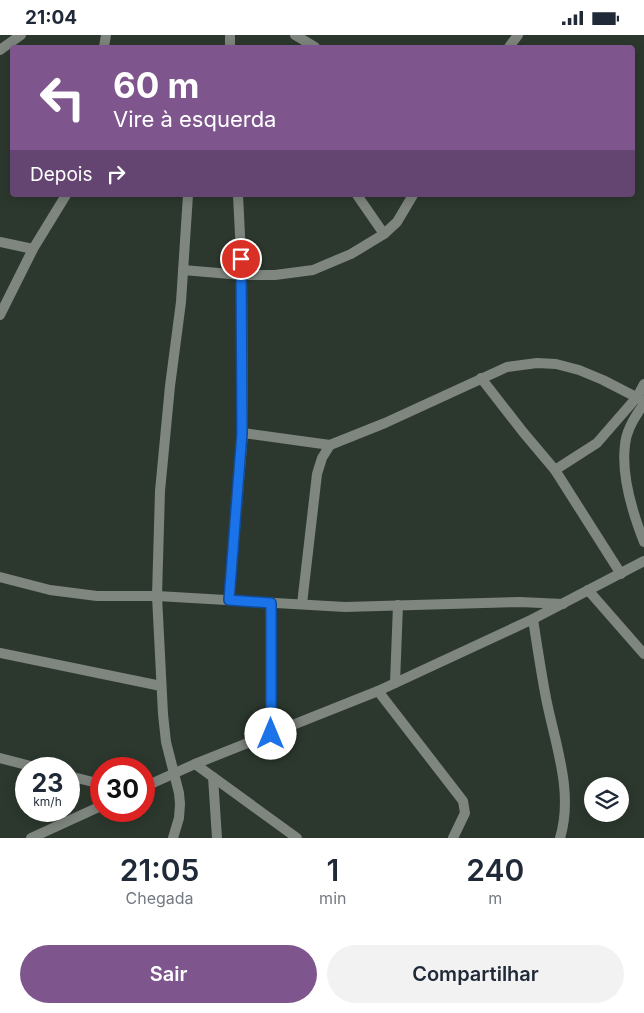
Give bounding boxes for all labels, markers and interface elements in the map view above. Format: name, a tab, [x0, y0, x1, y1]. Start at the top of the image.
text: 21:04	[25, 6, 77, 29]
text: 60 m	[113, 64, 200, 106]
icon: left	[30, 65, 95, 130]
text: Vire à esquerda	[113, 106, 276, 132]
icon: right	[102, 160, 130, 188]
text: Depois	[30, 163, 92, 186]
pin	[220, 238, 262, 280]
icon: arrive	[227, 245, 255, 273]
position arrow	[244, 707, 296, 759]
speed limit sign: 30	[90, 757, 155, 822]
text: 23	[32, 768, 63, 798]
map controls	[584, 777, 629, 822]
button: layers	[584, 777, 629, 822]
text: km/h	[33, 794, 62, 809]
text: 21:05	[120, 852, 199, 888]
text: 1	[326, 852, 339, 888]
text: 240	[466, 852, 524, 888]
text: Chegada	[126, 888, 194, 908]
text: min	[319, 888, 346, 908]
text: m	[488, 888, 502, 908]
button: Sair	[20, 945, 317, 1003]
button: Compartilhar	[327, 945, 624, 1003]

